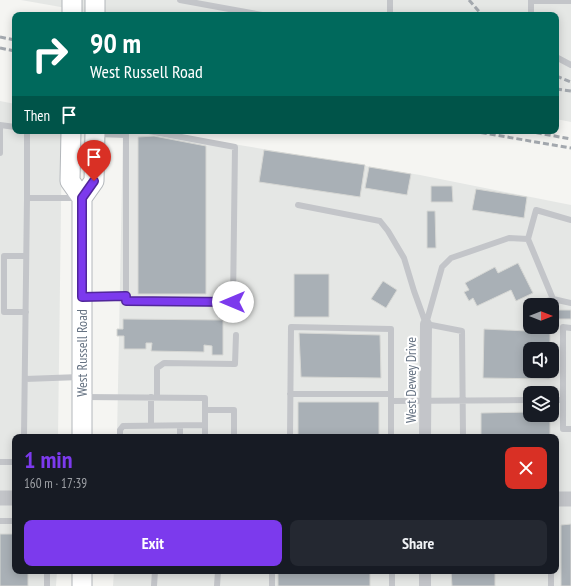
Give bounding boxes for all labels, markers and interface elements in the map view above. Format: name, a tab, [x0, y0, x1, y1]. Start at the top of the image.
text: 90 m	[90, 24, 141, 61]
icon: right	[24, 28, 76, 80]
text: West Russell Road	[90, 60, 203, 83]
icon: arrive	[58, 104, 80, 126]
text: Then	[24, 106, 50, 125]
pin	[77, 140, 111, 181]
icon: arrive	[83, 146, 105, 168]
position arrow	[212, 281, 254, 323]
north arrow	[523, 298, 559, 334]
map controls	[523, 298, 559, 422]
street label: West Russell Road	[73, 309, 91, 397]
street label: West Dewey Drive	[402, 337, 420, 423]
button: sound	[523, 342, 559, 378]
button: layers	[523, 386, 559, 422]
text: 1 min	[24, 444, 72, 475]
button: close	[505, 447, 547, 489]
text: 160 m · 17:39	[24, 475, 87, 492]
button: Exit	[24, 520, 282, 566]
button: Share	[290, 520, 547, 566]

